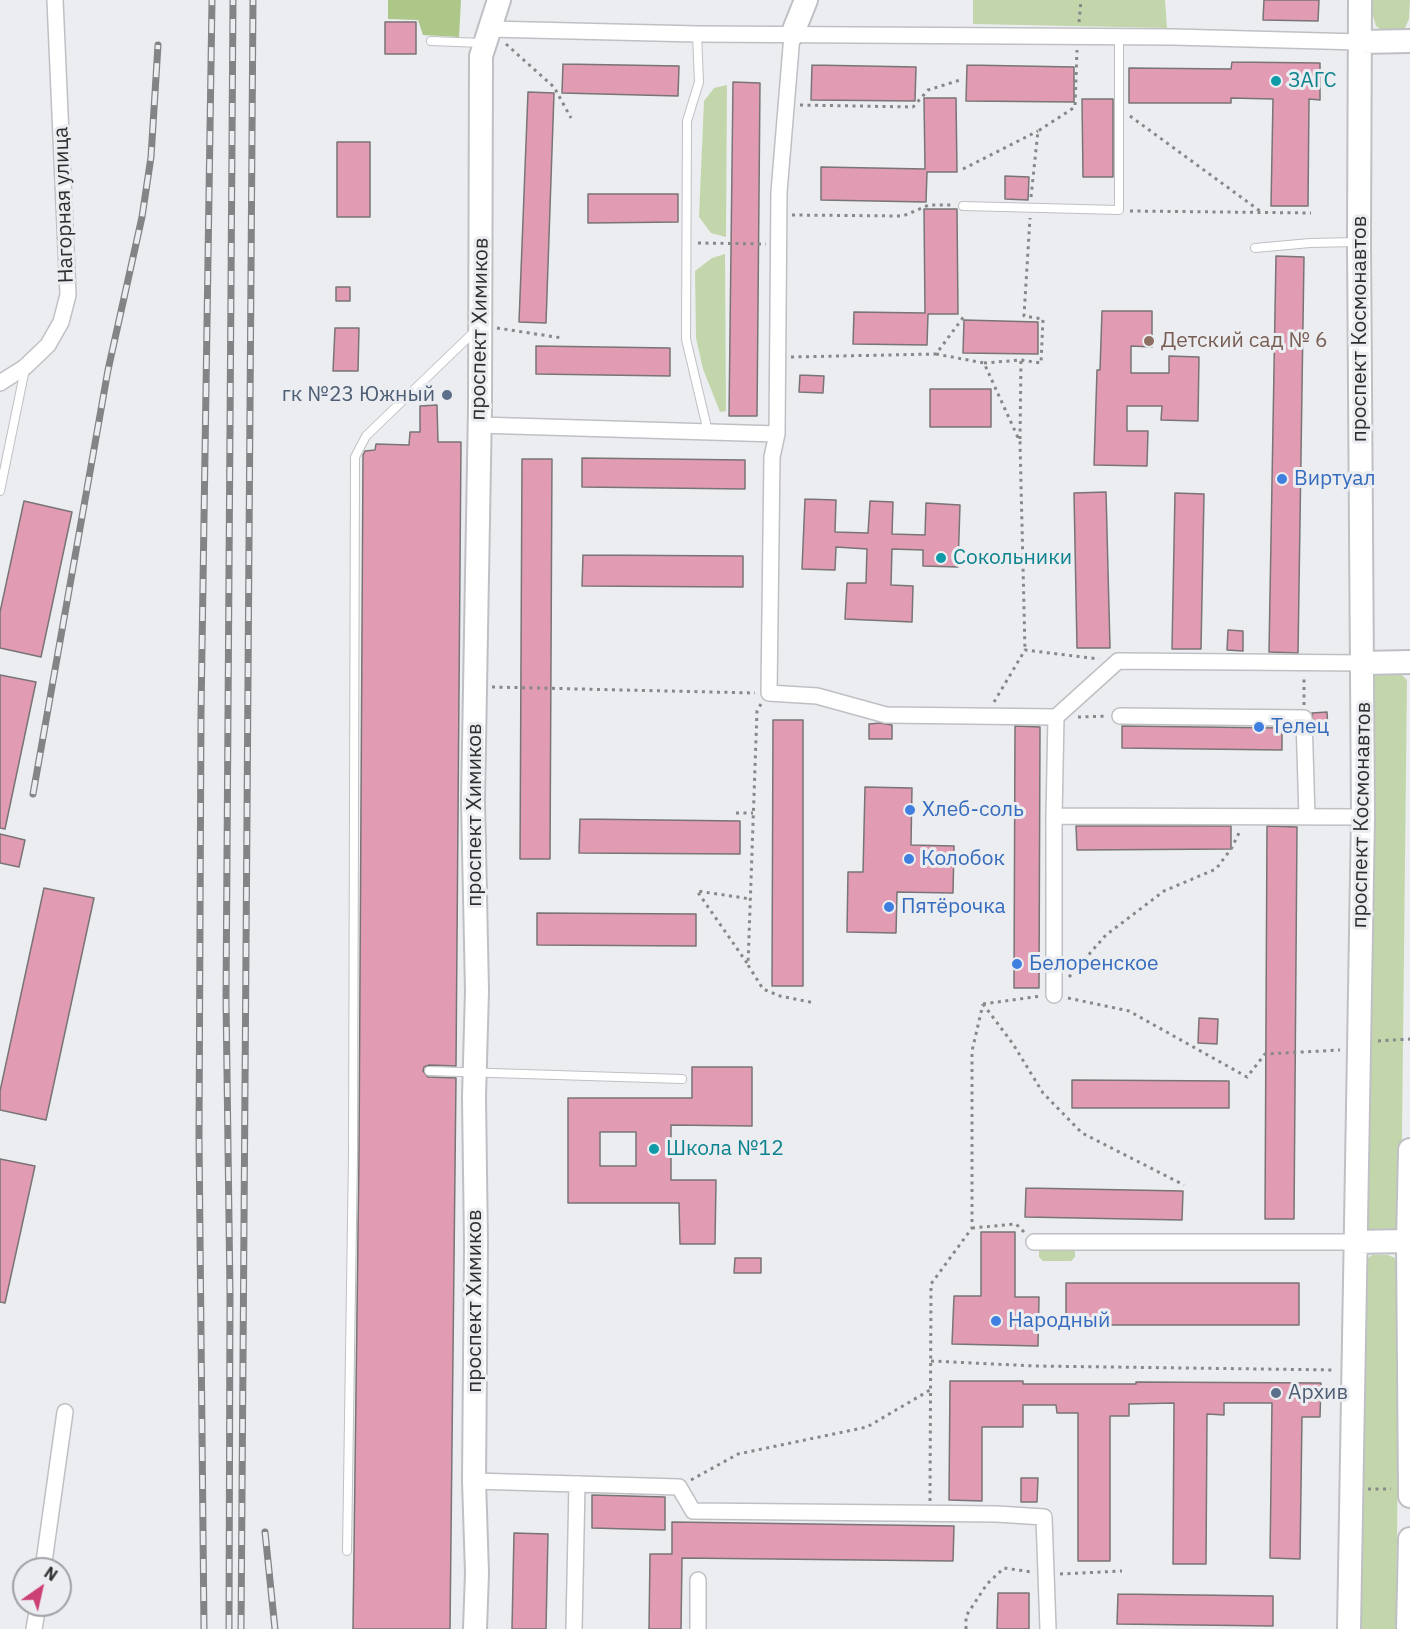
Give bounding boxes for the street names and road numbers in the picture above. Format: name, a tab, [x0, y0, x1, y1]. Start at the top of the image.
street label: Нагорная улица	[49, 126, 79, 284]
street label: проспект Космонавтов	[1347, 216, 1373, 442]
street label: проспект Химиков	[466, 237, 494, 421]
street label: проспект Космонавтов	[1347, 701, 1377, 929]
street label: проспект Химиков	[462, 723, 488, 907]
street label: проспект Химиков	[462, 1209, 488, 1393]

